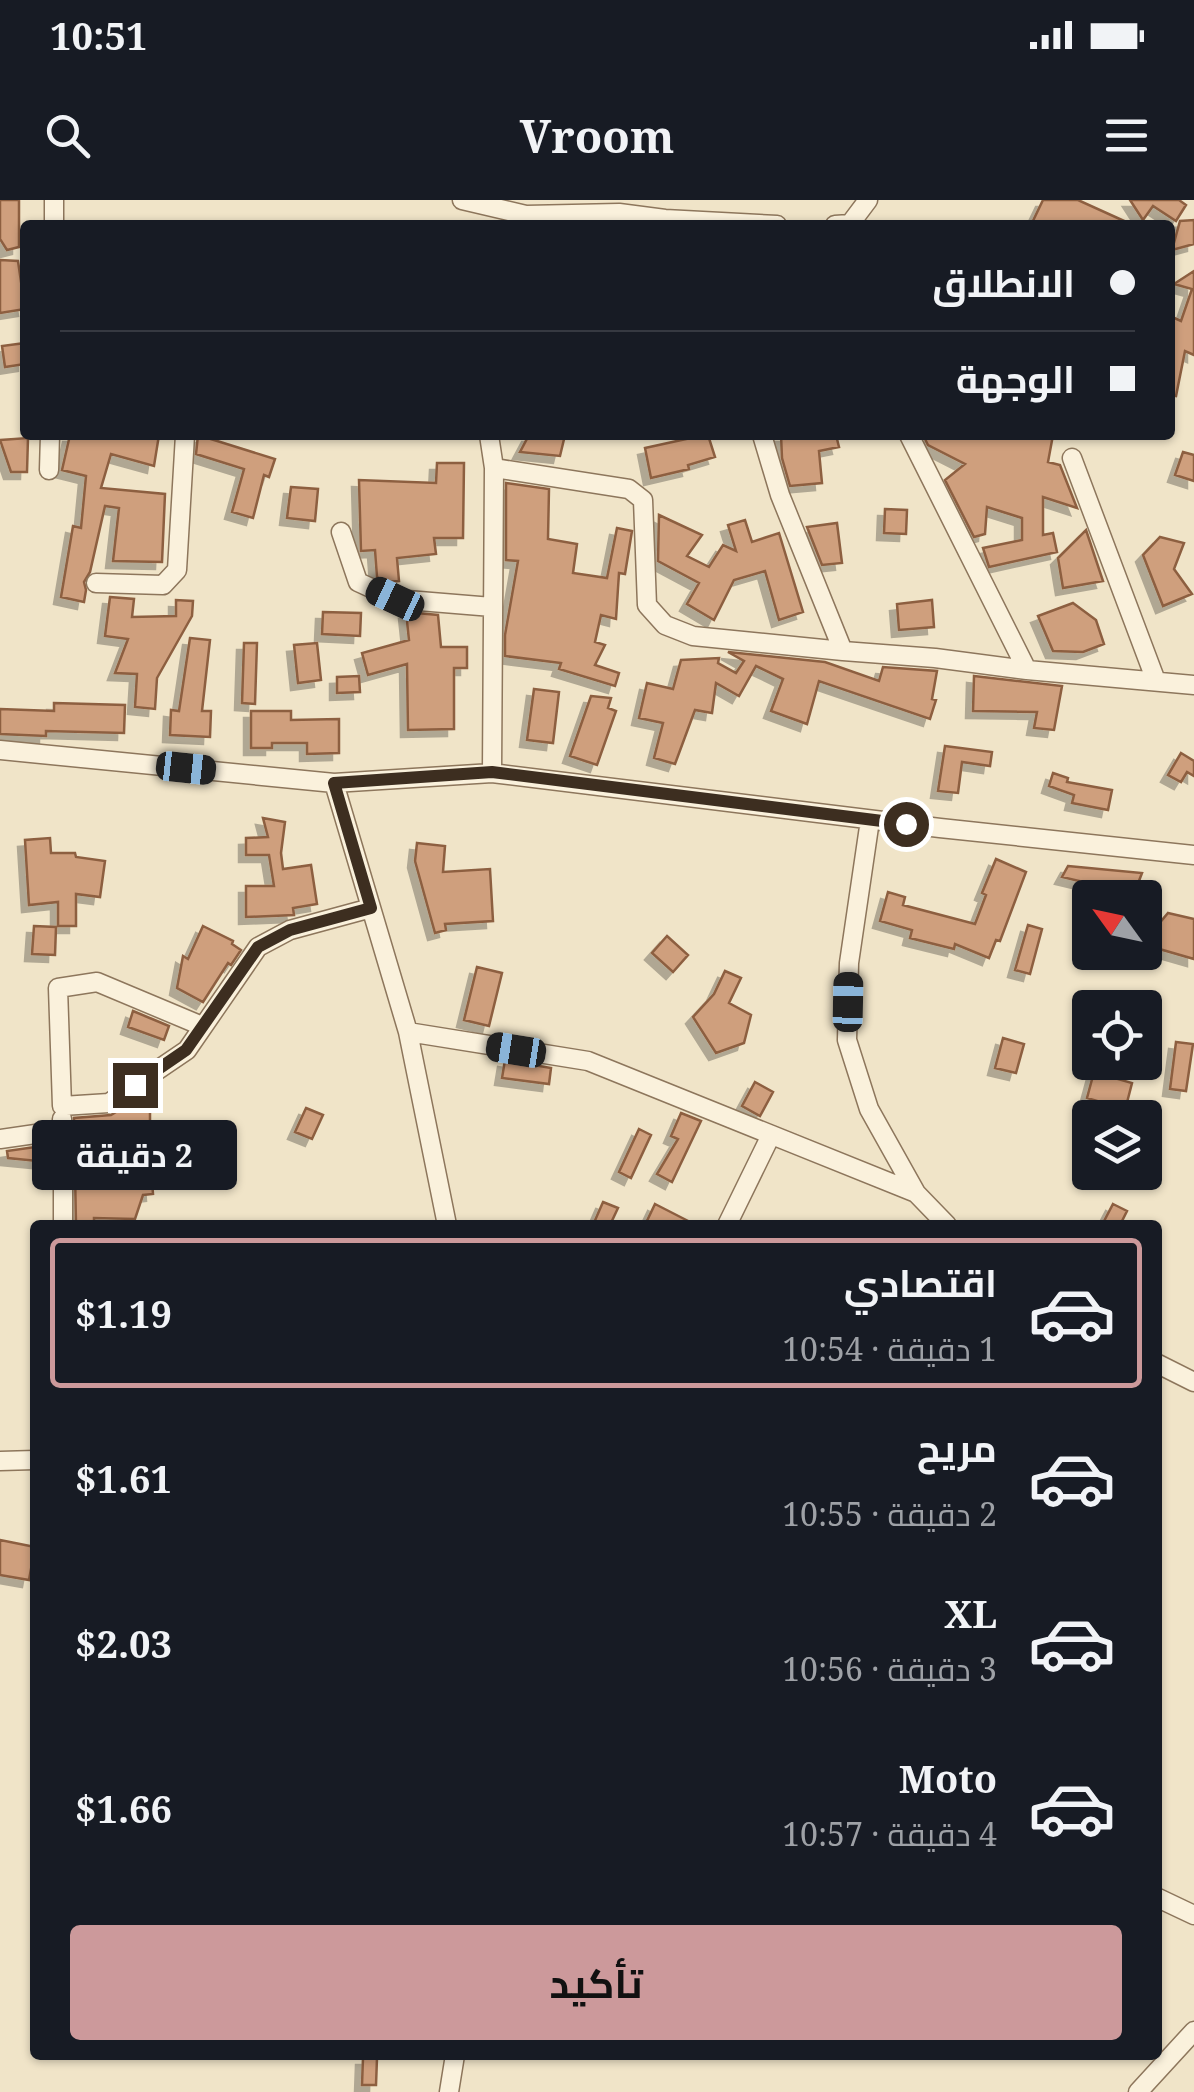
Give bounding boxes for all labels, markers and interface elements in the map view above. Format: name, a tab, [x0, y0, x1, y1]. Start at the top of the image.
text: 10:51	[50, 9, 147, 61]
text: Vroom	[520, 105, 674, 166]
icon: search	[40, 108, 95, 163]
icon: menu	[1099, 108, 1154, 163]
text: الانطلاق	[932, 256, 1075, 308]
text: الوجهة	[956, 352, 1075, 404]
car	[361, 573, 429, 625]
car	[155, 750, 217, 786]
route start	[884, 802, 929, 847]
north arrow	[1072, 880, 1162, 970]
map controls	[1072, 880, 1162, 1190]
car	[832, 972, 864, 1032]
button: locate	[1072, 990, 1162, 1080]
car	[484, 1030, 548, 1070]
route end	[113, 1063, 158, 1108]
button: layers	[1072, 1100, 1162, 1190]
callout: 2 دقيقة	[32, 1120, 238, 1190]
text: 2 دقيقة	[76, 1133, 193, 1176]
text: اقتصادي	[844, 1256, 997, 1308]
icon: car	[1027, 1268, 1117, 1358]
text: $1.19	[75, 1287, 172, 1339]
text: 1 دقيقة · 10:54	[782, 1327, 997, 1370]
text: مريح	[917, 1421, 997, 1473]
icon: car	[1027, 1433, 1117, 1523]
text: $1.61	[75, 1452, 172, 1504]
text: 2 دقيقة · 10:55	[782, 1492, 997, 1535]
text: XL	[944, 1587, 997, 1639]
icon: car	[1027, 1598, 1117, 1688]
text: $2.03	[75, 1617, 172, 1669]
text: 3 دقيقة · 10:56	[782, 1647, 997, 1690]
text: Moto	[899, 1752, 997, 1804]
icon: car	[1027, 1763, 1117, 1853]
text: $1.66	[75, 1782, 172, 1834]
text: 4 دقيقة · 10:57	[782, 1812, 997, 1855]
button: تأكيد	[70, 1925, 1122, 2040]

